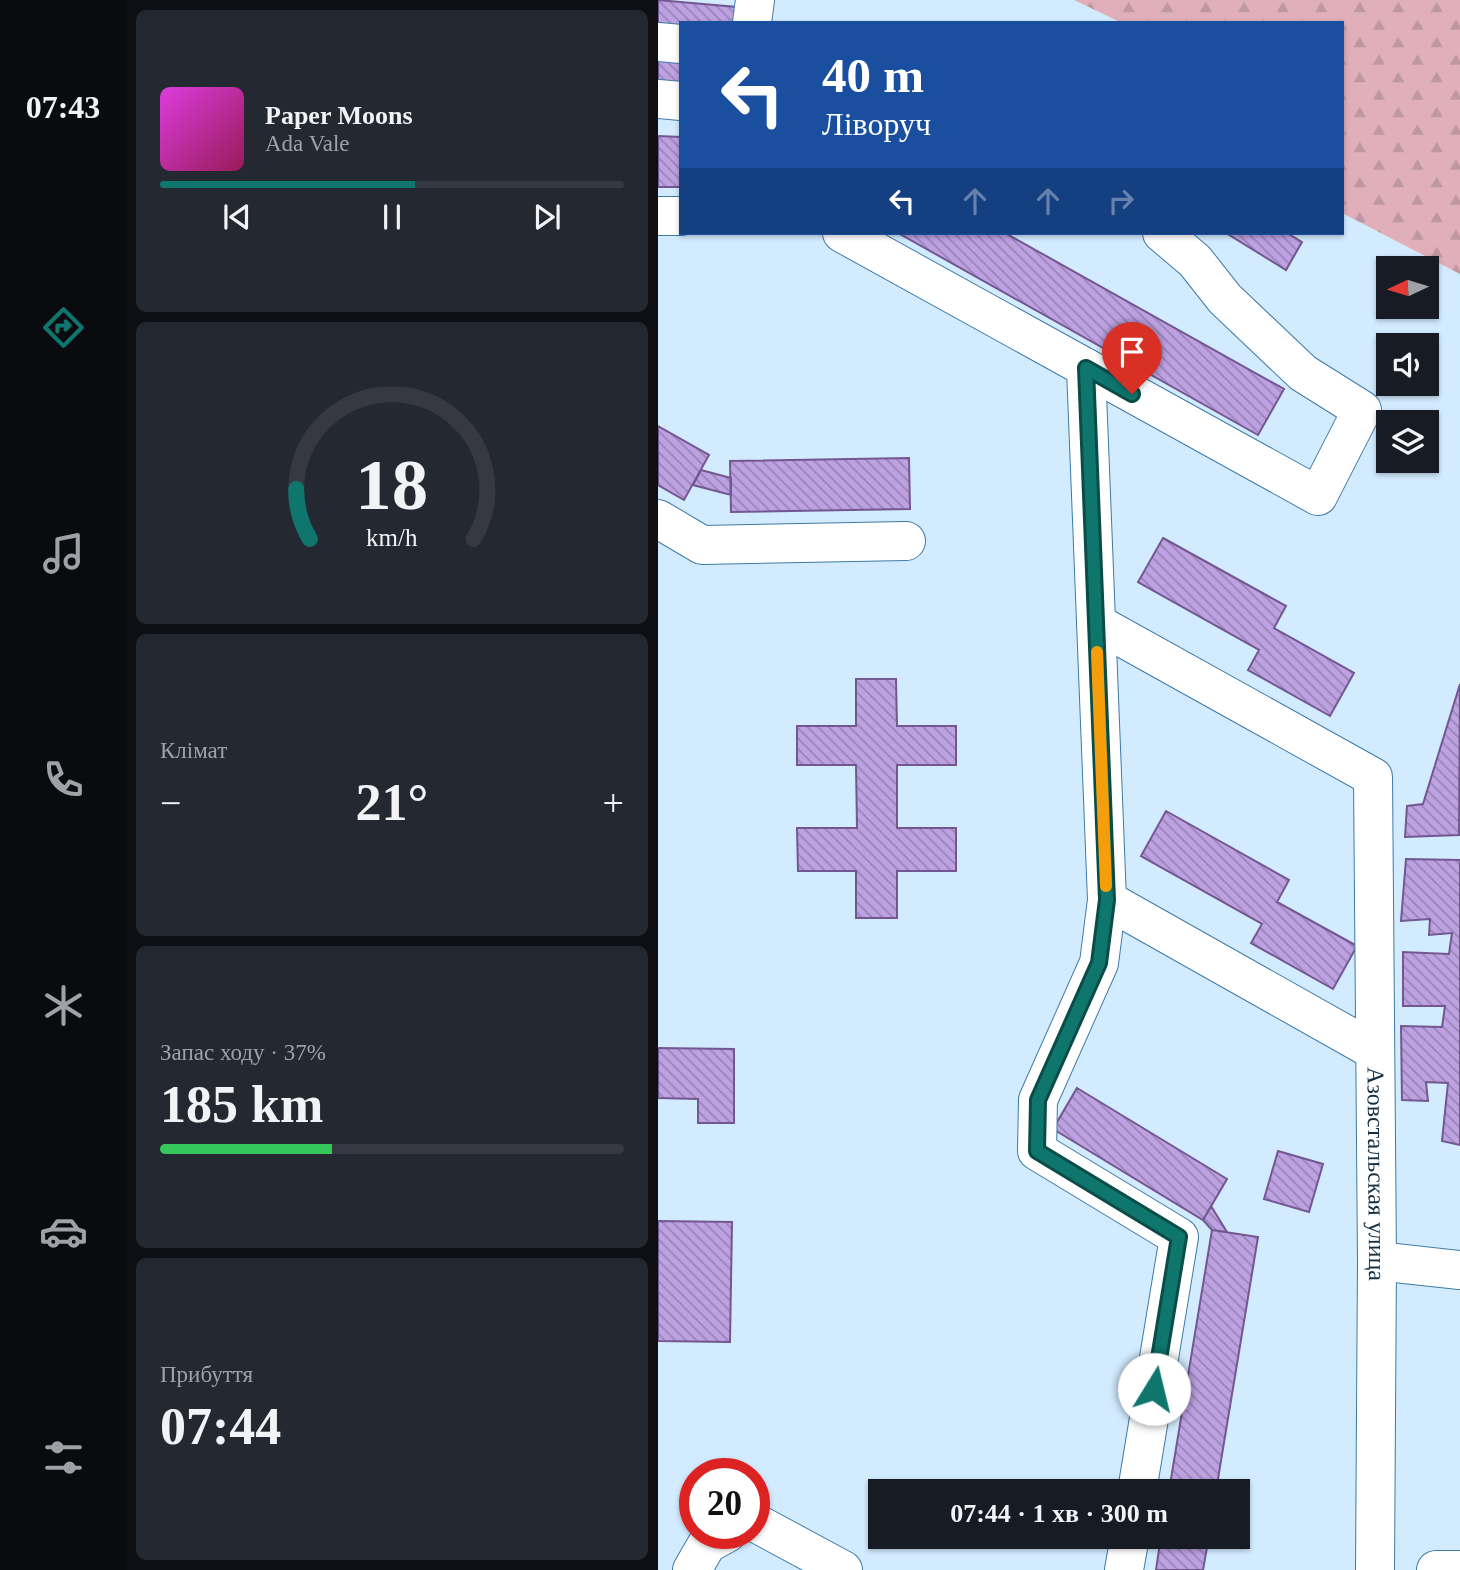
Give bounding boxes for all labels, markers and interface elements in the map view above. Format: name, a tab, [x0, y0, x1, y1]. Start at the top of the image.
text: 40 m	[822, 48, 924, 103]
icon: left	[707, 49, 798, 140]
text: 07:43	[26, 89, 100, 125]
text: Paper Moons	[265, 101, 413, 130]
text: Ліворуч	[822, 106, 931, 142]
text: Ada Vale	[265, 131, 350, 156]
icon: left	[883, 182, 921, 220]
icon: ahead	[956, 182, 994, 220]
icon: ahead	[1029, 182, 1067, 220]
icon: right	[1102, 182, 1140, 220]
icon: previous	[218, 198, 256, 236]
icon: pause	[373, 198, 411, 236]
icon: next	[528, 198, 566, 236]
north arrow	[1376, 256, 1438, 318]
map controls	[1376, 256, 1439, 473]
icon: directions	[39, 303, 88, 352]
pin	[1102, 322, 1162, 394]
icon: arrive	[1113, 333, 1151, 371]
button: sound	[1376, 333, 1439, 396]
button: layers	[1376, 410, 1439, 473]
text: 18	[356, 444, 428, 525]
text: km/h	[366, 524, 418, 551]
icon: music	[39, 529, 88, 578]
text: Клімат	[160, 738, 227, 763]
icon: phone	[39, 755, 88, 804]
text: 21°	[356, 774, 428, 831]
text: −	[160, 782, 181, 824]
text: +	[603, 782, 624, 824]
icon: climate	[39, 981, 88, 1030]
text: Запас ходу · 37%	[160, 1040, 326, 1065]
street label: Азовстальская улица	[1362, 1067, 1390, 1282]
text: 185 km	[160, 1076, 323, 1133]
icon: car	[39, 1207, 88, 1256]
position arrow	[1117, 1352, 1191, 1426]
text: Прибуття	[160, 1362, 253, 1387]
text: 07:44	[160, 1398, 281, 1455]
icon: filters	[39, 1433, 88, 1482]
speed limit sign: 20	[679, 1458, 770, 1549]
text: 07:44 · 1 хв · 300 m	[950, 1499, 1168, 1528]

